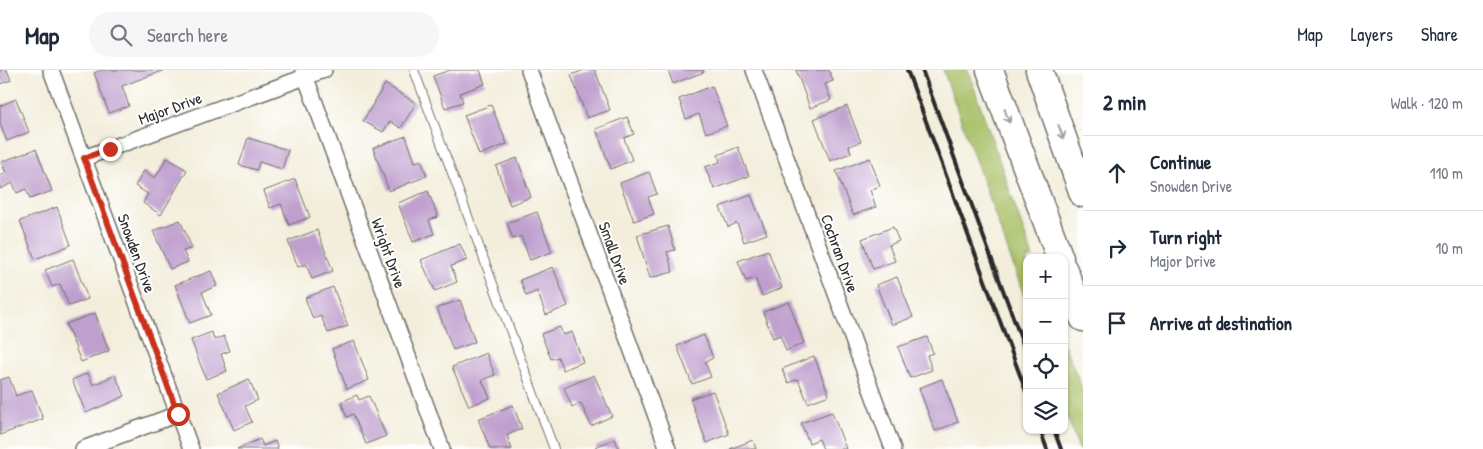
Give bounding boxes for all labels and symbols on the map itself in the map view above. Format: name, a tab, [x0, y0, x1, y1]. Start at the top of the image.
street label: Major Drive	[135, 86, 205, 130]
one-way arrow	[1003, 108, 1012, 123]
one-way arrow	[1057, 124, 1066, 140]
route end	[99, 138, 122, 161]
street label: Snowden Drive	[113, 211, 162, 296]
street label: Cochran Drive	[816, 211, 865, 296]
street label: Wright Drive	[366, 215, 412, 292]
street label: Small Drive	[594, 219, 637, 288]
route start	[167, 403, 190, 426]

